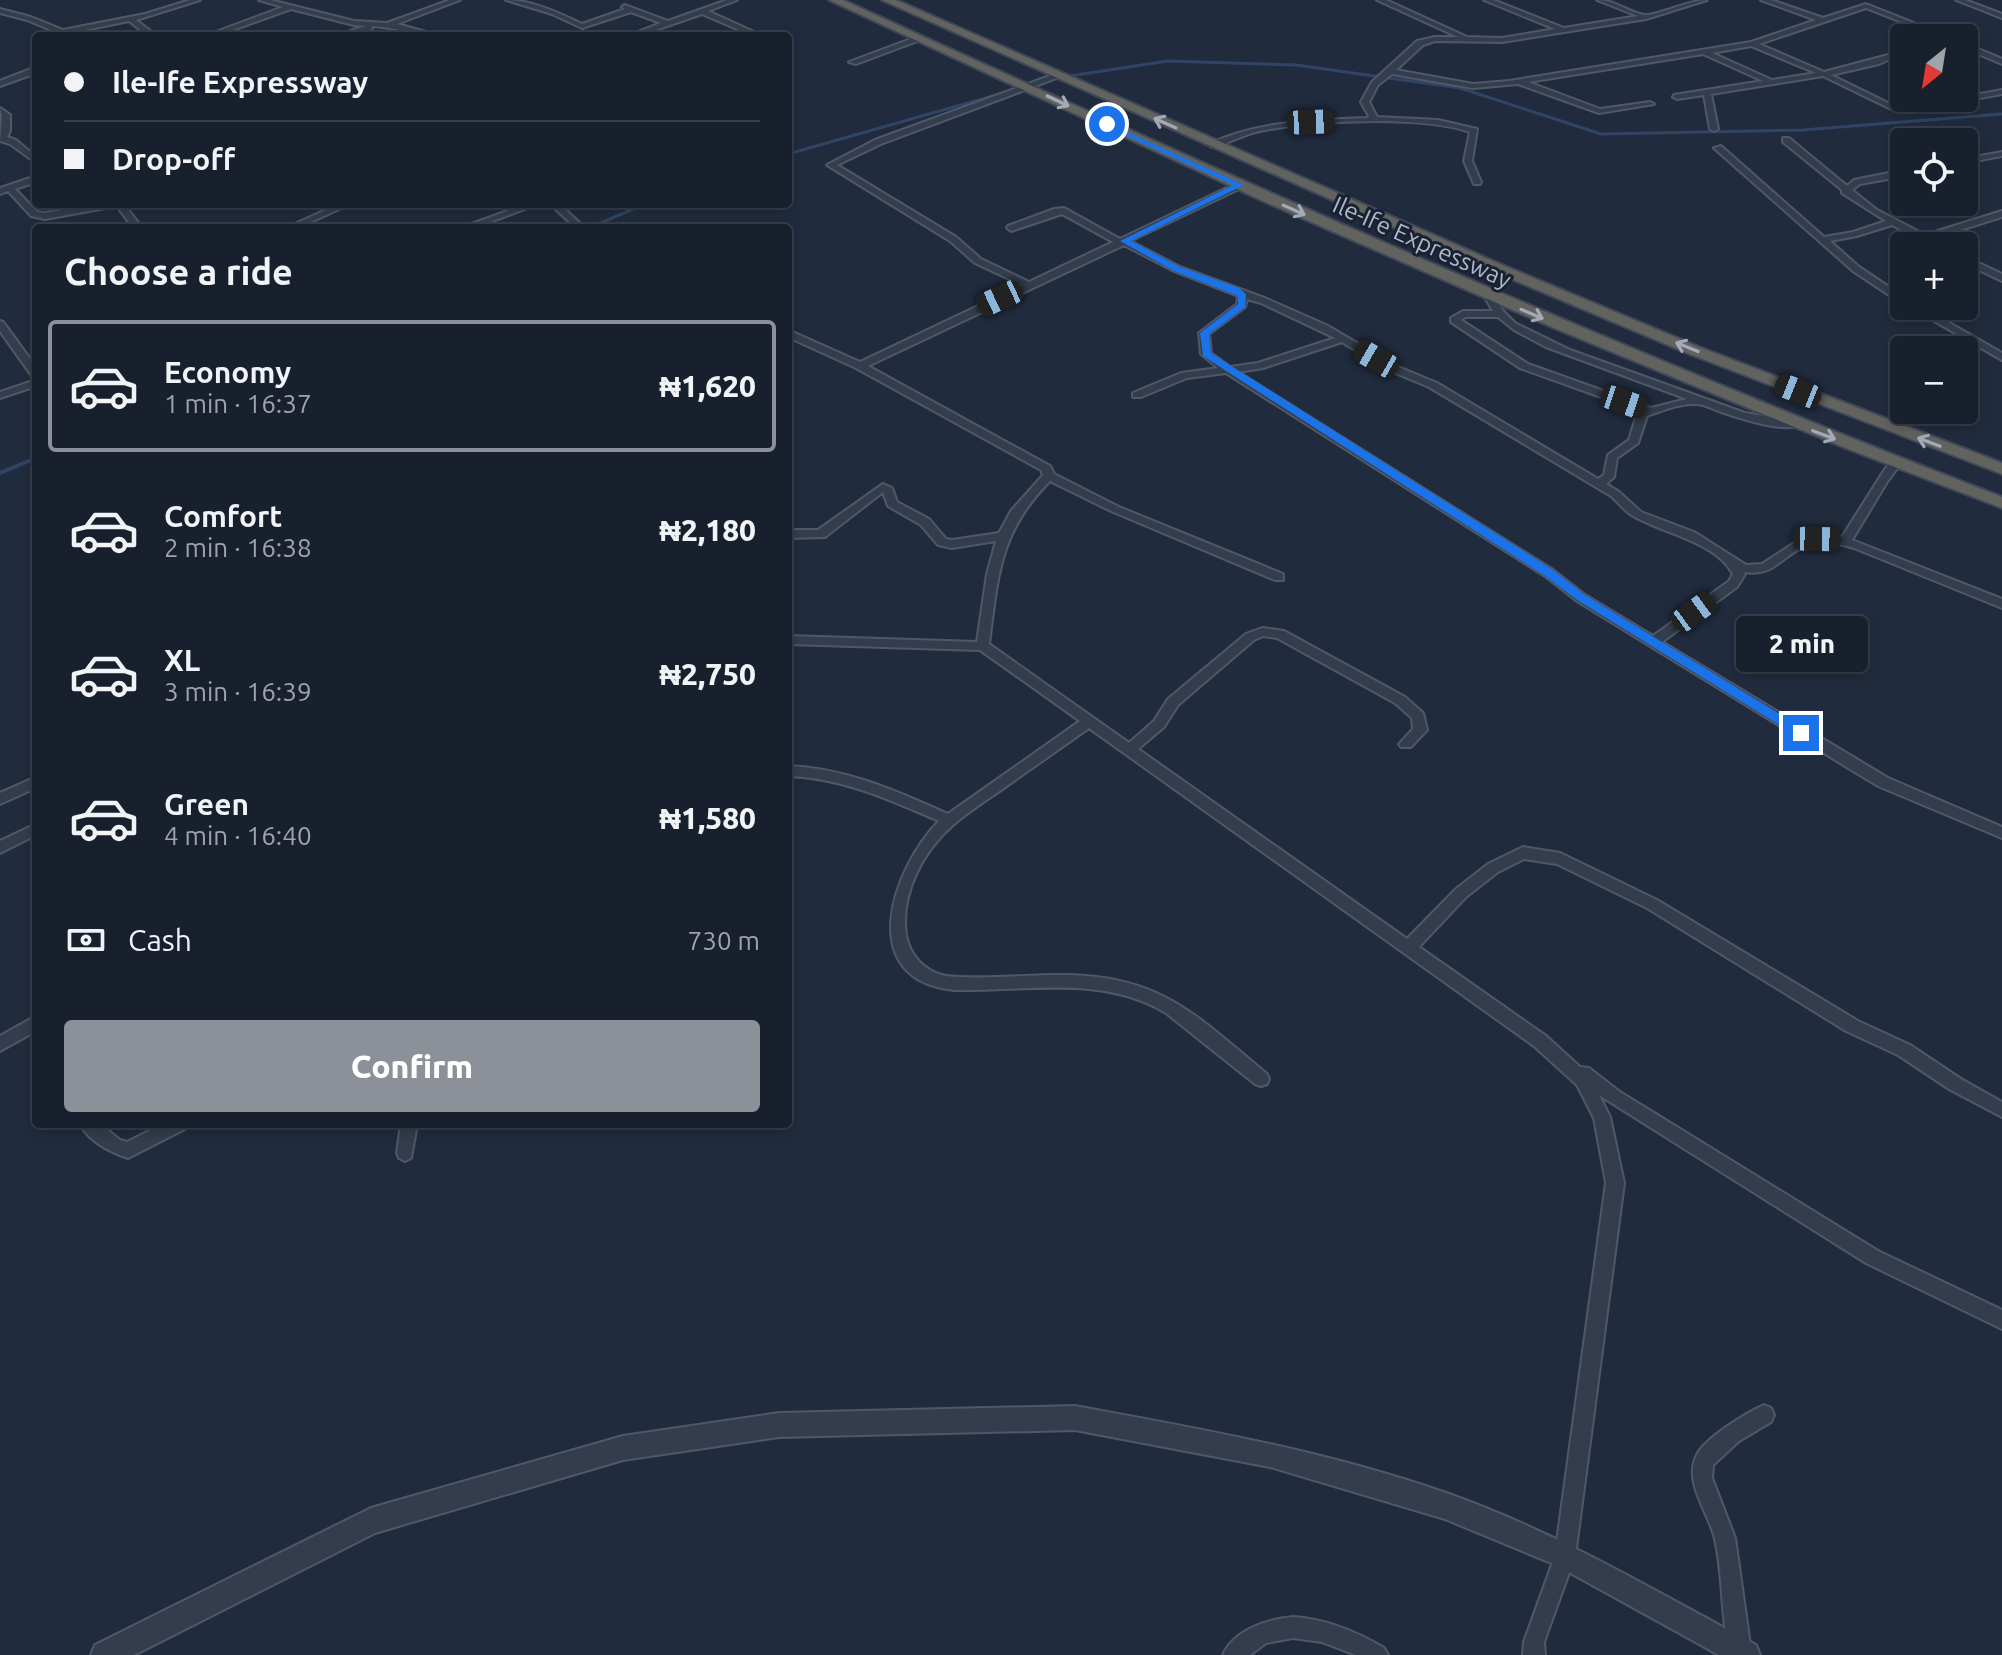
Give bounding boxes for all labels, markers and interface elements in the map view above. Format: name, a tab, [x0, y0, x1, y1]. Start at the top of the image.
north arrow	[1890, 24, 1978, 112]
map controls	[1890, 24, 1978, 424]
text: Ile-Ife Expressway	[112, 65, 368, 99]
one-way arrow	[1046, 94, 1070, 109]
route start	[1089, 106, 1125, 142]
car	[1287, 109, 1335, 135]
one-way arrow	[1153, 115, 1177, 130]
button: locate	[1890, 128, 1978, 216]
text: Drop-off	[112, 142, 235, 176]
street label: Ile-Ife Expressway	[1329, 191, 1516, 294]
one-way arrow	[1281, 203, 1306, 218]
button: +	[1890, 232, 1978, 320]
text: Choose a ride	[64, 251, 293, 292]
car	[973, 277, 1027, 319]
one-way arrow	[1519, 308, 1544, 323]
button: −	[1890, 336, 1978, 424]
car	[1349, 337, 1403, 381]
one-way arrow	[1675, 339, 1700, 353]
icon: car	[68, 350, 140, 422]
text: Economy	[164, 355, 291, 389]
text: ₦1,620	[659, 369, 756, 403]
car	[1771, 371, 1825, 411]
car	[1597, 383, 1651, 421]
text: 1 min · 16:37	[164, 389, 312, 418]
one-way arrow	[1811, 429, 1836, 443]
one-way arrow	[1917, 434, 1942, 448]
icon: car	[68, 494, 140, 566]
text: Comfort	[164, 499, 282, 533]
text: ₦2,180	[659, 513, 756, 547]
car	[1793, 527, 1841, 551]
text: 2 min · 16:38	[164, 533, 312, 562]
car	[1668, 588, 1720, 636]
callout: 2 min	[1735, 617, 1867, 673]
text: 2 min	[1769, 629, 1835, 658]
icon: car	[68, 638, 140, 710]
text: XL	[164, 643, 200, 677]
text: ₦2,750	[659, 657, 756, 691]
text: 3 min · 16:39	[164, 677, 312, 706]
route end	[1783, 715, 1819, 751]
icon: car	[68, 782, 140, 854]
text: Green	[164, 787, 249, 821]
text: ₦1,580	[659, 801, 756, 835]
text: 4 min · 16:40	[164, 821, 312, 850]
icon: cash	[64, 918, 108, 962]
text: Cash	[128, 923, 192, 957]
text: 730 m	[688, 926, 760, 955]
button: Confirm	[64, 1020, 760, 1112]

